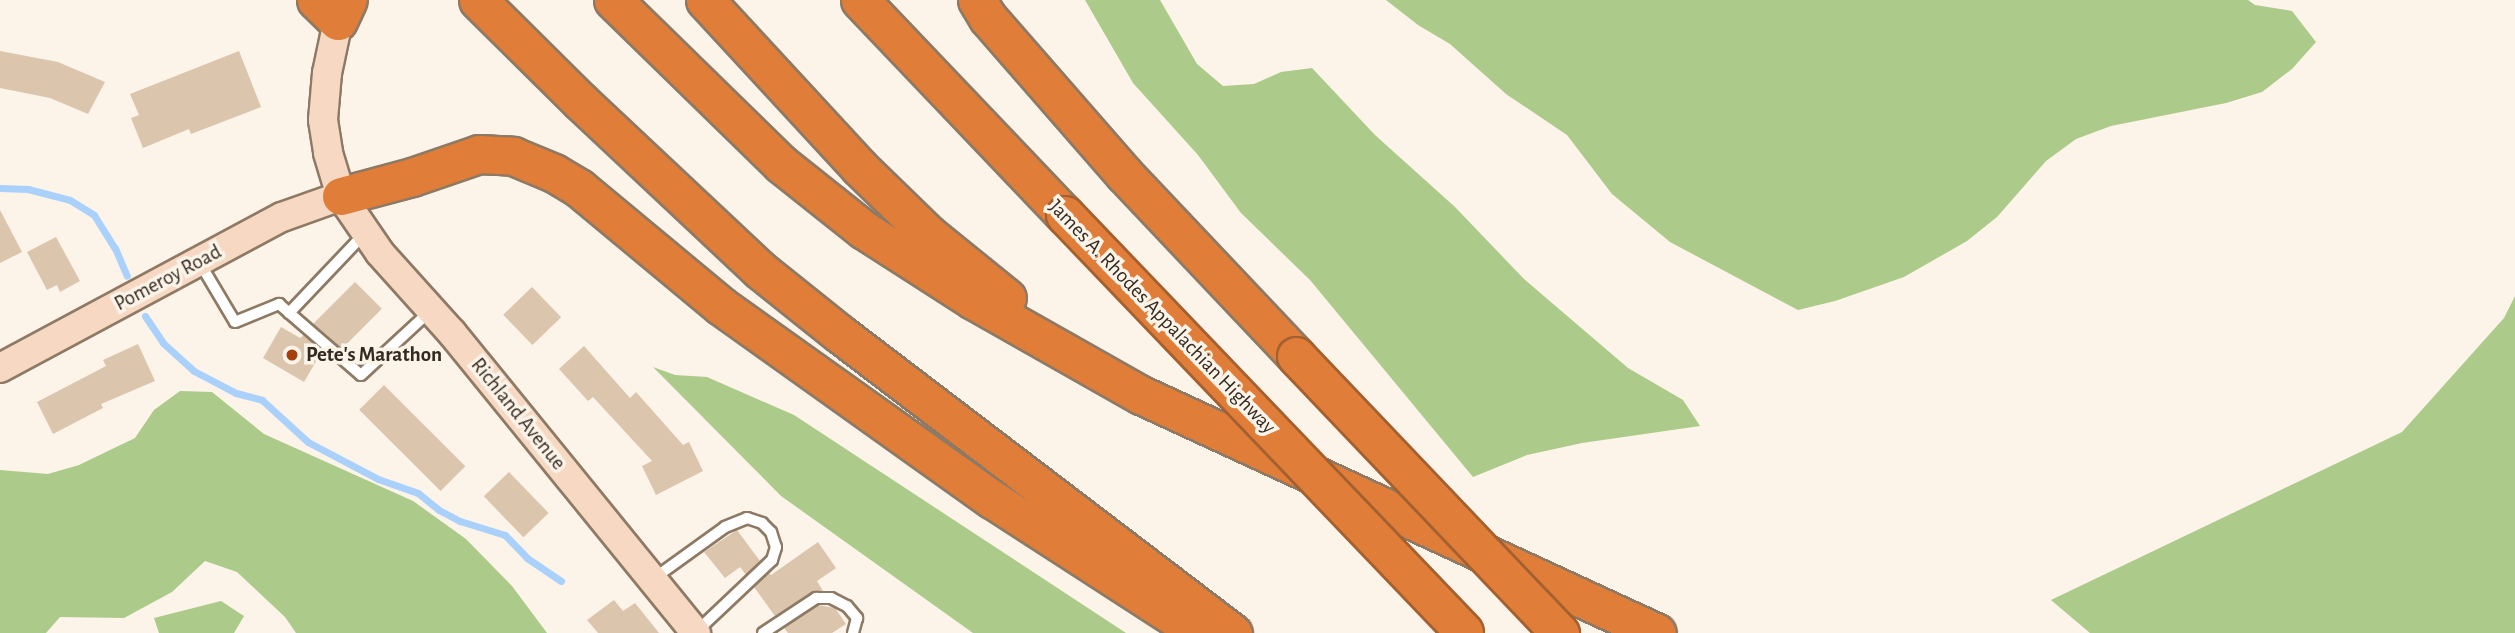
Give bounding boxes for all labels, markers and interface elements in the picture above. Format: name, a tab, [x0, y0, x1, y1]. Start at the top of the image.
street label: James A. Rhodes Appalachian Highway	[1043, 195, 1281, 439]
street label: Pomeroy Road	[110, 239, 226, 317]
place label: Pete's Marathon	[306, 342, 442, 368]
marker: Pete's Marathon	[284, 347, 300, 363]
street label: Richland Avenue	[465, 353, 571, 475]

